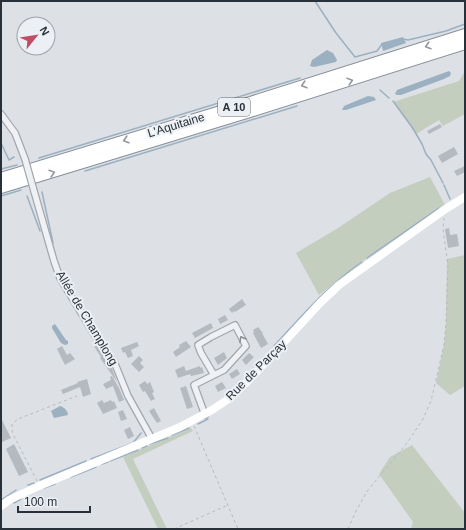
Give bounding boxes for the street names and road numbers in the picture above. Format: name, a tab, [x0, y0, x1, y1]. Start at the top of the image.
road number: A 10	[218, 98, 250, 116]
street label: L'Aquitaine	[146, 110, 207, 140]
street label: Allée de Champlong	[53, 268, 121, 368]
street label: Rue de Parçay	[223, 337, 289, 403]

